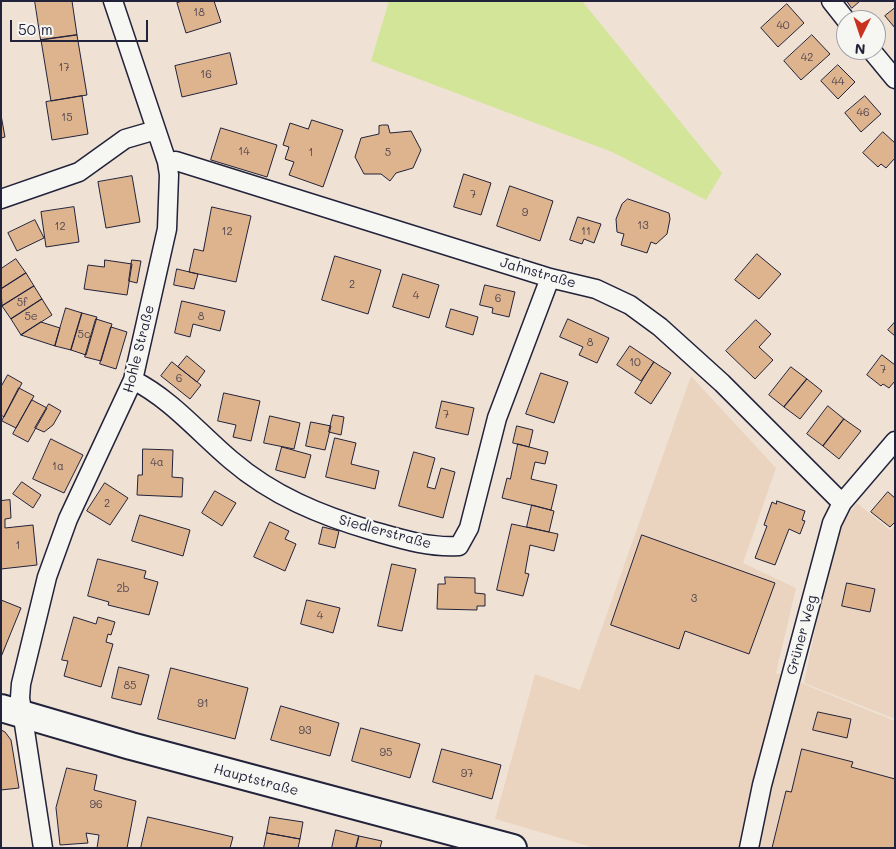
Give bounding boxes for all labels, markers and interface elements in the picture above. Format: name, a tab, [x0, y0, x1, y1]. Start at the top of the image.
house number: 18	[193, 6, 205, 20]
scale bar	[12, 10, 150, 42]
north arrow	[836, 10, 886, 60]
text: 50 m	[18, 19, 53, 39]
house number: 40	[776, 19, 790, 33]
text: N	[854, 40, 866, 59]
house number: 42	[801, 51, 813, 65]
house number: 17	[58, 61, 70, 75]
house number: 16	[200, 68, 212, 82]
house number: 44	[832, 75, 844, 89]
house number: 46	[856, 106, 870, 120]
house number: 15	[61, 111, 73, 125]
house number: 14	[238, 145, 250, 159]
house number: 1	[309, 146, 313, 160]
house number: 5	[385, 146, 391, 160]
house number: 7	[470, 188, 476, 202]
house number: 9	[522, 206, 528, 220]
house number: 13	[637, 219, 649, 233]
house number: 12	[54, 220, 66, 234]
house number: 12	[221, 225, 233, 239]
house number: 11	[581, 225, 591, 239]
street label: Jahnstraße	[498, 254, 578, 292]
house number: 2	[349, 278, 355, 292]
house number: 4	[413, 289, 419, 303]
house number: 6	[495, 292, 501, 306]
house number: 5f	[17, 296, 27, 310]
street label: Hohle Straße	[120, 303, 158, 395]
house number: 5e	[24, 310, 38, 324]
house number: 8	[198, 310, 204, 324]
house number: 5c	[78, 328, 90, 342]
house number: 8	[587, 336, 593, 350]
house number: 10	[629, 356, 641, 370]
house number: 7	[880, 363, 886, 377]
house number: 6	[176, 372, 182, 386]
house number: 7	[443, 408, 449, 422]
house number: 4a	[150, 456, 164, 470]
house number: 1a	[52, 460, 64, 474]
house number: 2	[104, 497, 110, 511]
street label: Siedlerstraße	[337, 512, 433, 552]
house number: 1	[16, 539, 20, 553]
house number: 2b	[116, 582, 130, 596]
house number: 3	[691, 592, 697, 606]
street label: Grüner Weg	[783, 593, 821, 677]
house number: 4	[317, 609, 323, 623]
house number: 85	[123, 679, 137, 693]
house number: 91	[197, 697, 209, 711]
house number: 93	[299, 724, 311, 738]
house number: 95	[380, 746, 392, 760]
street label: Hauptstraße	[212, 761, 300, 799]
house number: 97	[461, 767, 473, 781]
house number: 96	[89, 798, 103, 812]

